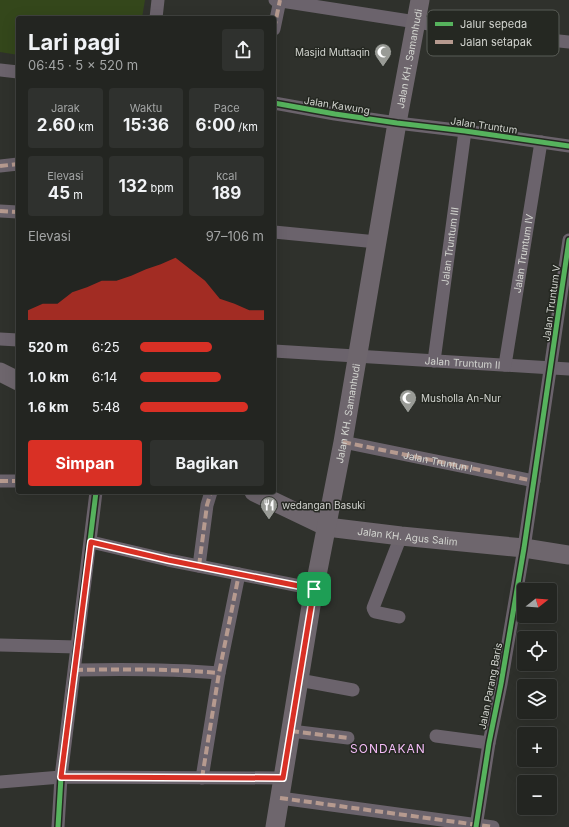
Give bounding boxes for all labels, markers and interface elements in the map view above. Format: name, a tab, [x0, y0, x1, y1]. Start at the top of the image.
street label: Jalan KH. Samanhudi	[394, 8, 424, 109]
legend	[427, 10, 559, 56]
text: Jalur sepeda	[460, 17, 527, 31]
text: Lari pagi	[28, 29, 120, 55]
button: share	[222, 29, 264, 71]
text: Jalan setapak	[460, 35, 532, 49]
mosque icon: Masjid Muttaqin	[373, 42, 393, 67]
place label: Masjid Muttaqin	[295, 46, 370, 58]
text: 06:45 · 5 × 520 m	[28, 57, 138, 73]
street label: Jalan Kawung	[303, 94, 371, 116]
text: Jarak	[51, 101, 80, 115]
text: Waktu	[130, 101, 162, 115]
text: Pace	[214, 101, 240, 115]
street label: Jalan Truntum	[450, 114, 518, 136]
text: 2.60	[37, 115, 75, 135]
text: 15:36	[123, 115, 169, 135]
text: 6:00	[195, 115, 235, 135]
text: km	[75, 120, 94, 134]
text: /km	[235, 120, 258, 134]
text: Elevasi	[47, 169, 83, 183]
text: kcal	[216, 169, 237, 183]
text: 132	[118, 176, 147, 196]
text: bpm	[147, 181, 174, 195]
text: 45	[48, 183, 70, 203]
text: 189	[212, 183, 241, 203]
text: m	[70, 188, 83, 202]
street label: Jalan Truntum III	[438, 206, 461, 286]
street label: Jalan Truntum IV	[511, 213, 535, 294]
text: Elevasi	[28, 228, 71, 244]
text: 97–106 m	[206, 228, 264, 244]
street label: Jalan Truntum V	[540, 264, 562, 342]
text: 520 m	[28, 339, 68, 355]
text: 6:25	[92, 339, 120, 355]
street label: Jalan Truntum II	[424, 354, 501, 371]
street label: Jalan KH. Samanhudi	[333, 363, 362, 464]
text: 1.0 km	[28, 369, 69, 385]
text: 6:14	[92, 369, 118, 385]
mosque icon: Musholla An-Nur	[398, 388, 418, 413]
place label: Musholla An-Nur	[421, 392, 501, 404]
text: 1.6 km	[28, 399, 69, 415]
text: 5:48	[92, 399, 120, 415]
button: Simpan	[28, 440, 142, 486]
button: Bagikan	[150, 440, 264, 486]
street label: Jalan Truntun I	[402, 449, 474, 474]
restaurant icon: wedangan Basuki	[259, 495, 279, 520]
place label: wedangan Basuki	[282, 499, 365, 511]
street label: Jalan KH. Agus Salim	[357, 525, 458, 547]
pin	[297, 572, 331, 606]
icon: arrive	[303, 578, 325, 600]
north arrow	[517, 583, 557, 623]
map controls	[517, 583, 557, 815]
button: locate	[517, 631, 557, 671]
street label: Jalan Parang Baris	[476, 642, 504, 730]
button: layers	[517, 679, 557, 719]
button: +	[517, 727, 557, 767]
district label: SONDAKAN	[350, 741, 426, 756]
button: −	[517, 775, 557, 815]

